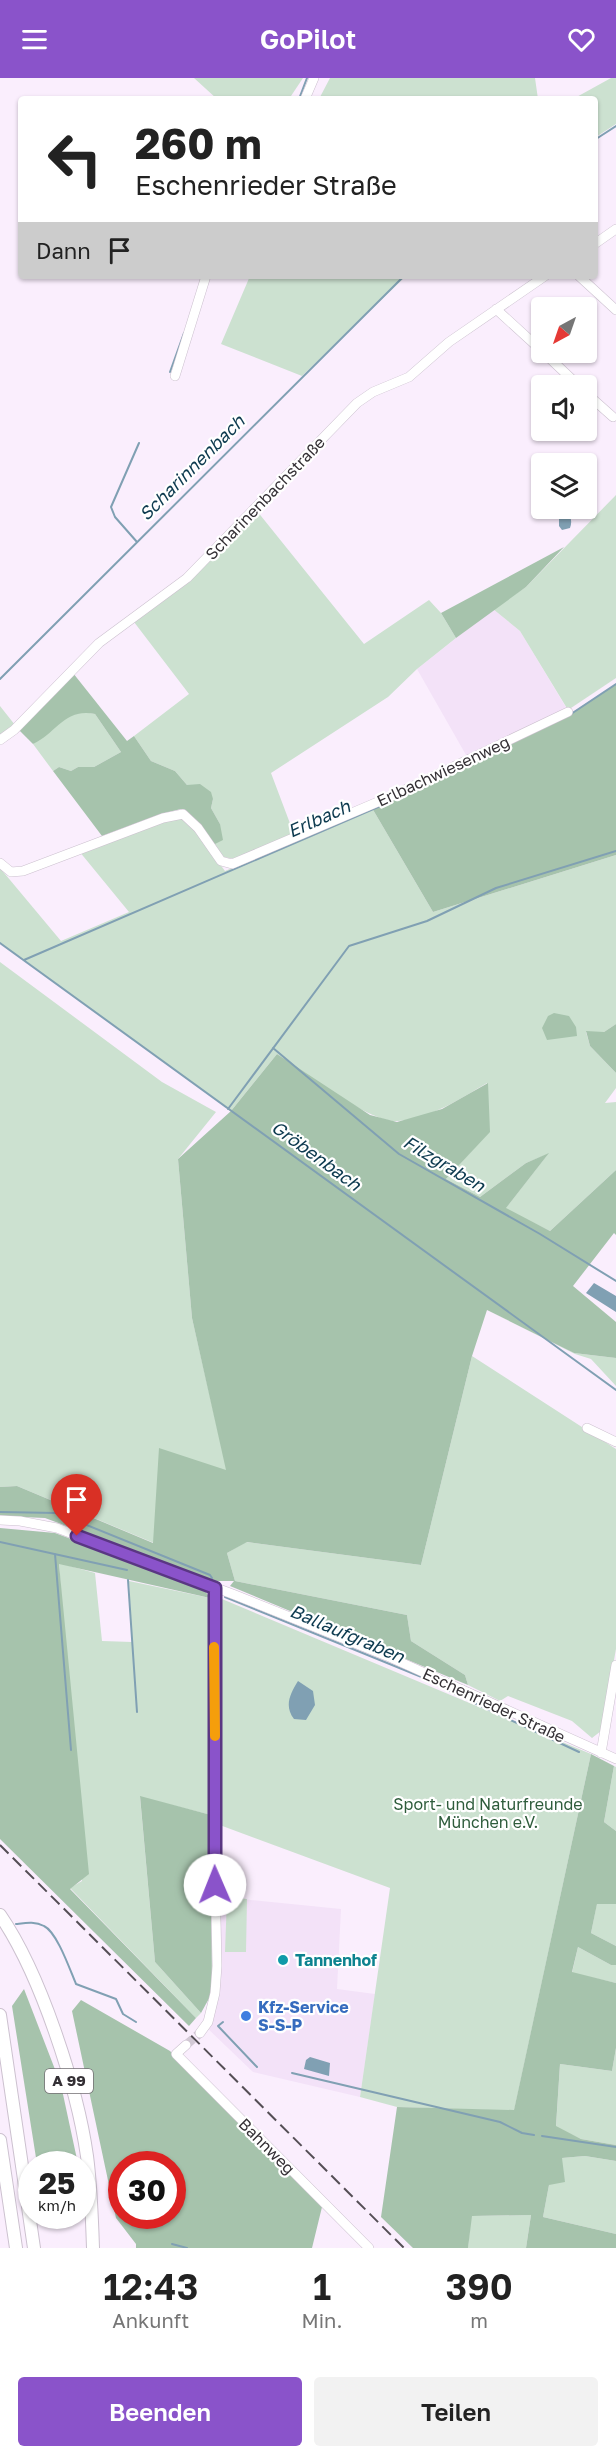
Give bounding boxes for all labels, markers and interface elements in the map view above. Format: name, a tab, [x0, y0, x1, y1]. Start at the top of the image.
icon: menu	[18, 23, 51, 56]
text: GoPilot	[260, 23, 356, 55]
icon: heart	[565, 23, 598, 56]
text: 260 m	[135, 118, 262, 168]
icon: left	[36, 120, 114, 198]
text: Eschenrieder Straße	[135, 169, 397, 201]
icon: arrive	[103, 234, 136, 267]
text: Dann	[36, 237, 91, 264]
north arrow	[531, 297, 597, 363]
map controls	[531, 297, 597, 519]
button: sound	[531, 375, 597, 441]
water label: Scharinnenbach	[134, 409, 249, 525]
street label: Scharinenbachstraße	[201, 432, 329, 564]
button: layers	[531, 453, 597, 519]
street label: Erlbachwiesenweg	[373, 731, 513, 811]
water label: Erlbach	[284, 794, 354, 842]
water label: Gröbenbach	[268, 1115, 366, 1196]
water label: Filzgraben	[400, 1130, 490, 1197]
pin	[51, 1474, 102, 1536]
icon: arrive	[60, 1483, 93, 1516]
water label: Ballaufgraben	[287, 1599, 409, 1667]
street label: Eschenrieder Straße	[419, 1663, 569, 1747]
park label: Sport- und Naturfreunde München e.V.	[393, 1794, 583, 1832]
position arrow	[183, 1853, 247, 1917]
place label: Tannenhof	[295, 1950, 377, 1970]
marker: Tannenhof	[276, 1953, 290, 1967]
place label: Kfz-Service S-S-P	[258, 1997, 349, 2035]
marker: Kfz-Service S-S-P	[239, 2009, 253, 2023]
road number: A 99	[45, 2069, 93, 2093]
street label: Bahnweg	[235, 2114, 299, 2178]
speed limit sign: 30	[108, 2151, 186, 2229]
text: 25	[39, 2165, 75, 2201]
text: km/h	[38, 2196, 76, 2214]
text: 12:43	[103, 2265, 198, 2308]
text: 1	[313, 2265, 331, 2308]
text: 390	[446, 2265, 513, 2308]
text: Ankunft	[112, 2308, 189, 2332]
text: Min.	[302, 2308, 342, 2332]
text: m	[470, 2308, 488, 2332]
button: Beenden	[18, 2377, 302, 2446]
button: Teilen	[314, 2377, 598, 2446]

